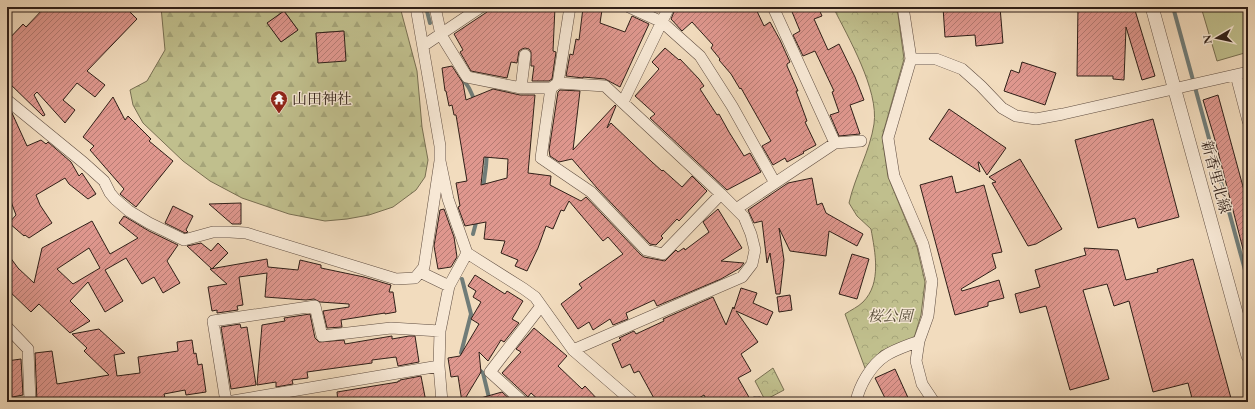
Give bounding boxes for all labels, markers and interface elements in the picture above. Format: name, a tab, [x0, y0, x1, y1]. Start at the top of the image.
north arrow	[1197, 18, 1237, 58]
text: N	[1199, 34, 1215, 45]
temple icon: 山田神社	[269, 89, 289, 114]
place label: 山田神社	[292, 89, 352, 108]
street label: 新香里北線	[1198, 138, 1235, 216]
park label: 桜公園	[867, 306, 915, 325]

